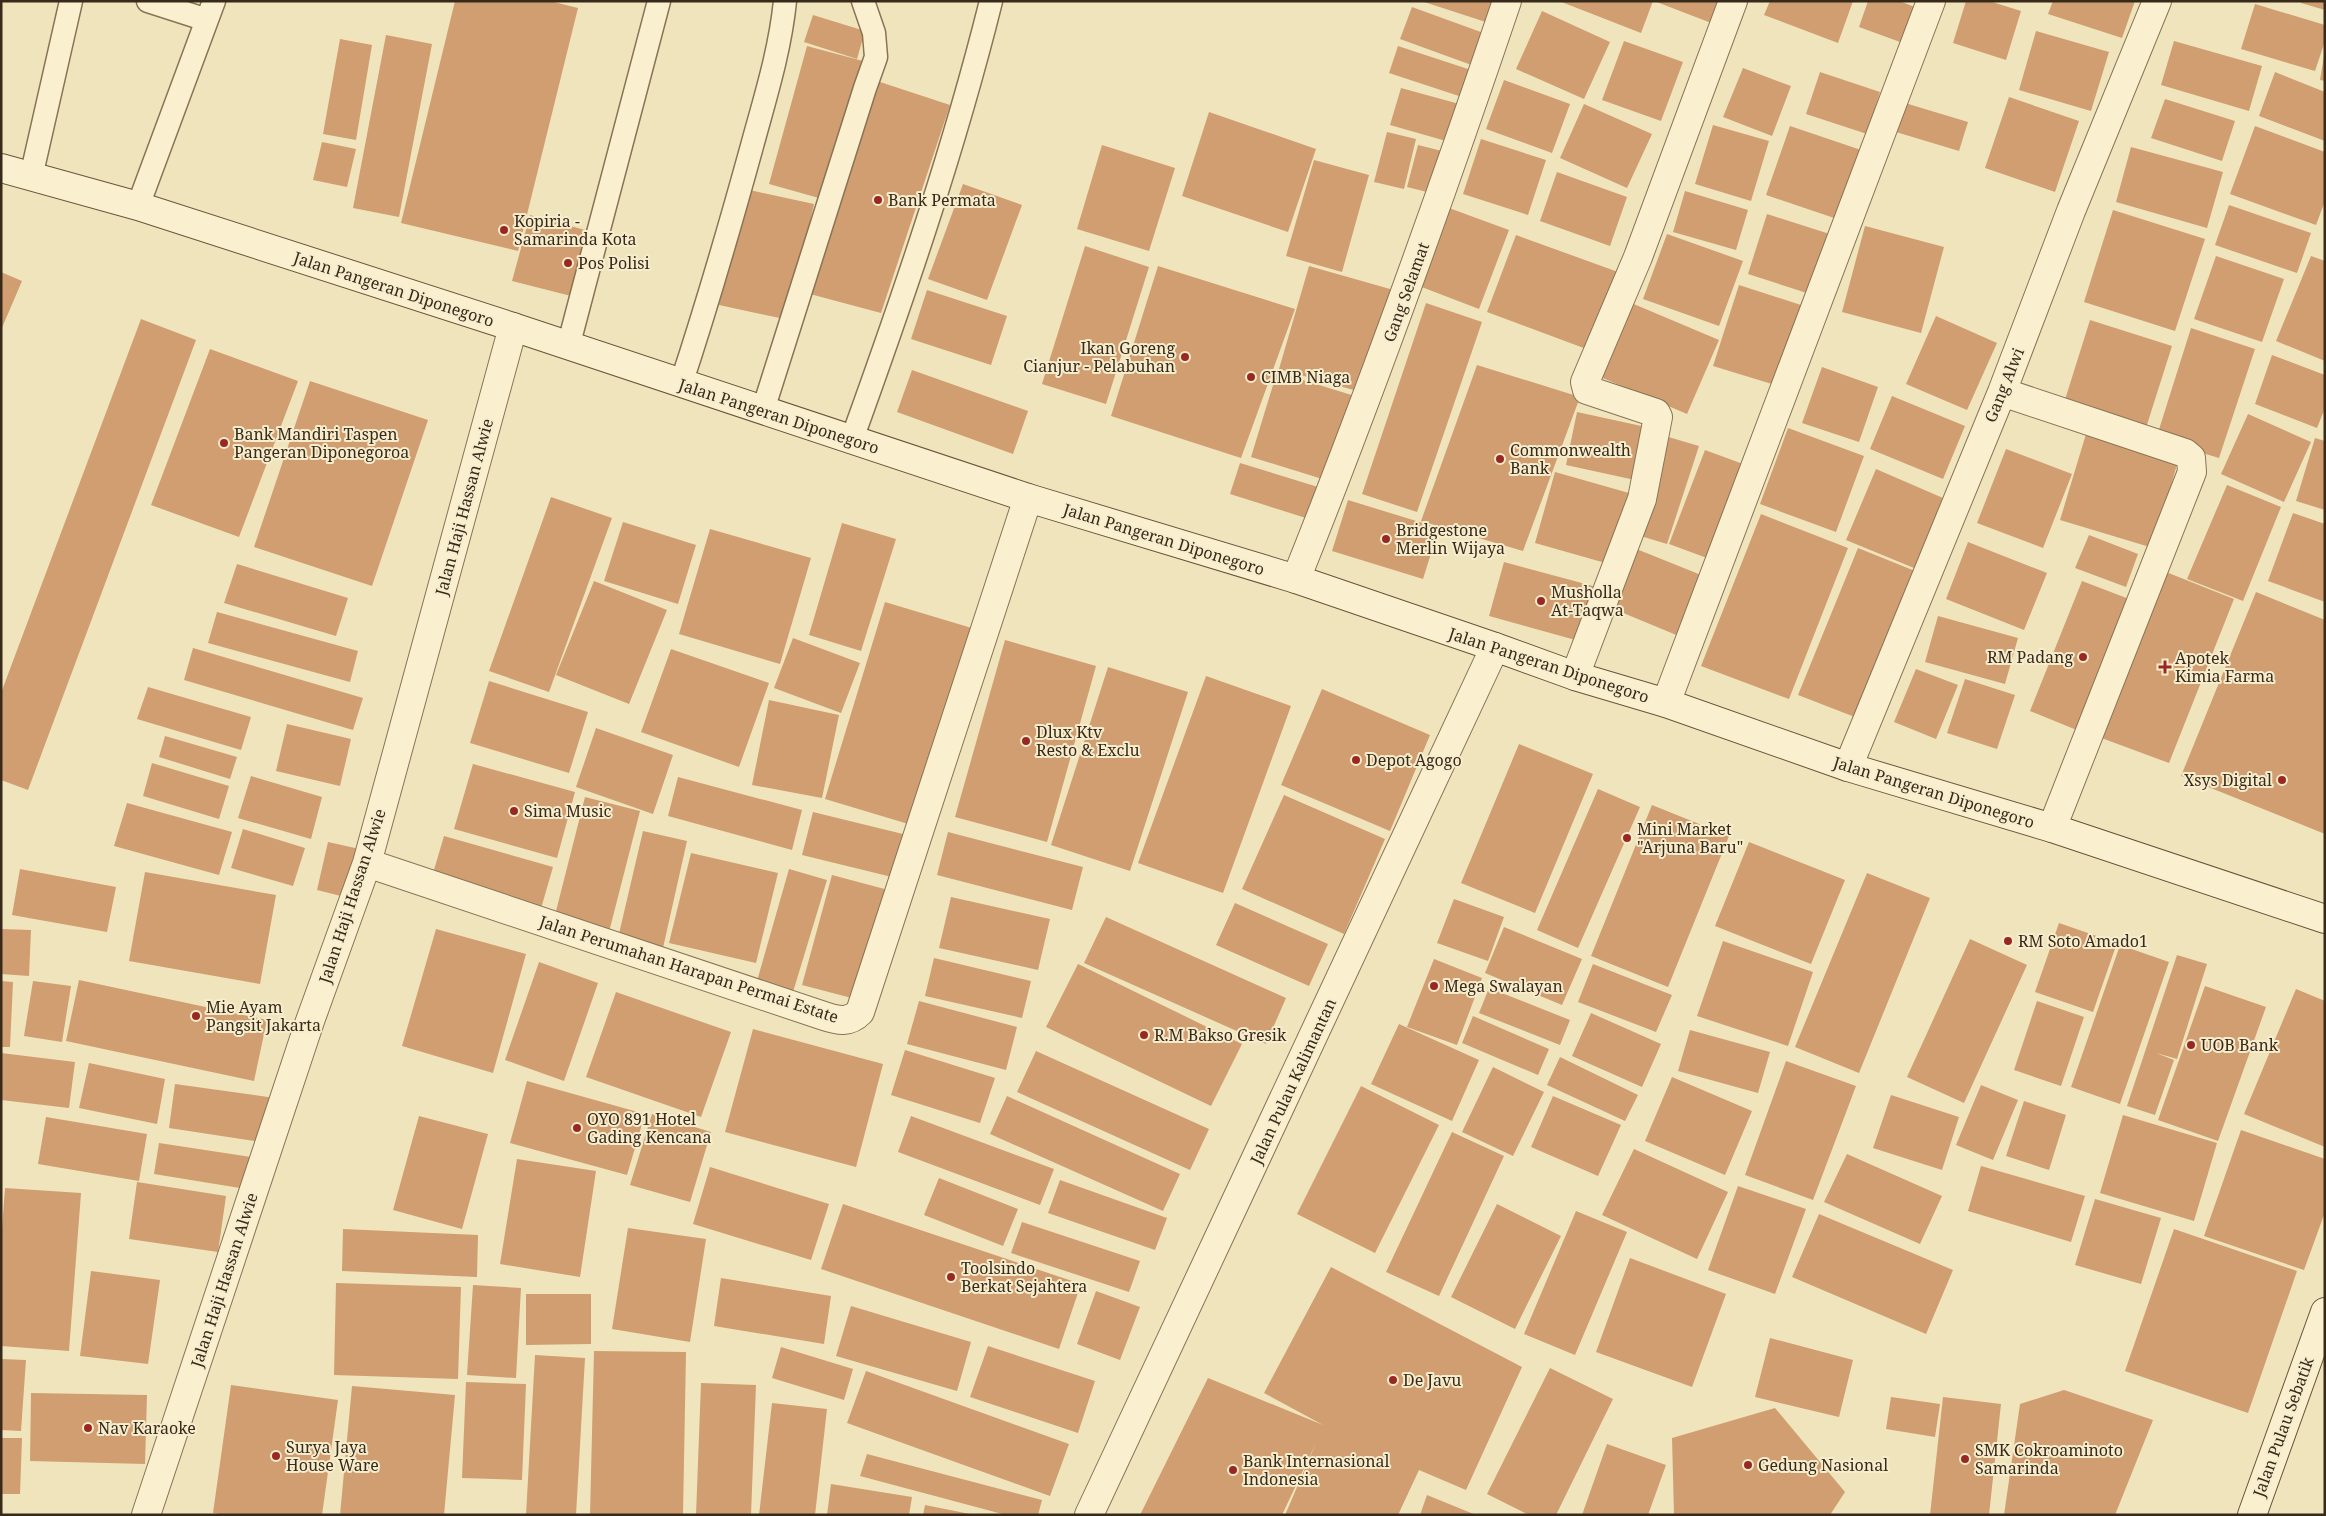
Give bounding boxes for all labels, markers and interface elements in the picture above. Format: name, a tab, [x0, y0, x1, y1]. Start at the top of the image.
place label: Bank Permata	[888, 189, 996, 211]
marker: Bank Permata	[872, 194, 884, 206]
place label: Kopiria - Samarinda Kota	[514, 210, 637, 250]
marker: Kopiria - Samarinda Kota	[498, 224, 510, 236]
street label: Gang Selamat	[1378, 239, 1434, 345]
street label: Jalan Pangeran Diponegoro	[290, 246, 497, 332]
place label: Pos Polisi	[578, 252, 650, 274]
marker: Pos Polisi	[562, 257, 574, 269]
place label: Ikan Goreng Cianjur - Pelabuhan	[1023, 337, 1175, 377]
street label: Gang Alwi	[1979, 344, 2029, 426]
marker: Ikan Goreng Cianjur - Pelabuhan	[1179, 351, 1191, 363]
place label: CIMB Niaga	[1261, 366, 1350, 388]
marker: CIMB Niaga	[1245, 371, 1257, 383]
street label: Jalan Pangeran Diponegoro	[675, 373, 882, 459]
street label: Jalan Haji Hassan Alwie	[430, 416, 498, 599]
place label: Bank Mandiri Taspen Pangeran Diponegoroa	[234, 423, 409, 463]
marker: Bank Mandiri Taspen Pangeran Diponegoroa	[218, 437, 230, 449]
place label: Commonwealth Bank	[1510, 439, 1631, 479]
marker: Commonwealth Bank	[1494, 453, 1506, 465]
street label: Jalan Pangeran Diponegoro	[1060, 498, 1267, 580]
place label: Bridgestone Merlin Wijaya	[1396, 519, 1505, 559]
marker: Bridgestone Merlin Wijaya	[1380, 533, 1392, 545]
place label: Musholla At-Taqwa	[1551, 581, 1624, 621]
marker: Musholla At-Taqwa	[1535, 595, 1547, 607]
street label: Jalan Pangeran Diponegoro	[1445, 622, 1652, 708]
place label: RM Padang	[1987, 646, 2073, 668]
place label: Apotek Kimia Farma	[2175, 647, 2274, 687]
marker: RM Padang	[2077, 651, 2089, 663]
marker: Apotek Kimia Farma	[2159, 661, 2171, 673]
place label: Dlux Ktv Resto & Exclu	[1036, 721, 1140, 761]
marker: Dlux Ktv Resto & Exclu	[1020, 735, 1032, 747]
place label: Depot Agogo	[1366, 749, 1462, 771]
street label: Jalan Pangeran Diponegoro	[1830, 751, 2037, 833]
marker: Depot Agogo	[1350, 754, 1362, 766]
place label: Xsys Digital	[2184, 769, 2272, 791]
marker: Xsys Digital	[2276, 774, 2288, 786]
place label: Sima Music	[524, 800, 612, 822]
marker: Sima Music	[508, 805, 520, 817]
street label: Jalan Haji Hassan Alwie	[313, 806, 391, 987]
place label: Mini Market "Arjuna Baru"	[1637, 818, 1743, 858]
marker: Mini Market "Arjuna Baru"	[1621, 832, 1633, 844]
street label: Jalan Perumahan Harapan Permai Estate	[536, 910, 841, 1028]
place label: RM Soto Amado1	[2018, 930, 2148, 952]
marker: RM Soto Amado1	[2002, 935, 2014, 947]
place label: Mega Swalayan	[1444, 975, 1563, 997]
marker: Mega Swalayan	[1428, 980, 1440, 992]
street label: Jalan Pulau Kalimantan	[1244, 994, 1341, 1169]
place label: Mie Ayam Pangsit Jakarta	[206, 996, 321, 1036]
marker: Mie Ayam Pangsit Jakarta	[190, 1010, 202, 1022]
place label: R.M Bakso Gresik	[1154, 1024, 1287, 1046]
marker: R.M Bakso Gresik	[1138, 1029, 1150, 1041]
place label: UOB Bank	[2201, 1034, 2279, 1056]
marker: UOB Bank	[2185, 1039, 2197, 1051]
place label: OYO 891 Hotel Gading Kencana	[587, 1108, 711, 1148]
marker: OYO 891 Hotel Gading Kencana	[571, 1122, 583, 1134]
street label: Jalan Haji Hassan Alwie	[185, 1190, 263, 1371]
place label: Toolsindo Berkat Sejahtera	[961, 1257, 1087, 1297]
marker: Toolsindo Berkat Sejahtera	[945, 1271, 957, 1283]
street label: Jalan Pulau Sebatik	[2247, 1353, 2319, 1501]
place label: De Javu	[1403, 1369, 1462, 1391]
marker: De Javu	[1387, 1374, 1399, 1386]
place label: Nav Karaoke	[98, 1417, 196, 1439]
marker: Nav Karaoke	[82, 1422, 94, 1434]
place label: Surya Jaya House Ware	[286, 1436, 379, 1476]
place label: SMK Cokroaminoto Samarinda	[1975, 1439, 2123, 1479]
marker: Surya Jaya House Ware	[270, 1450, 282, 1462]
place label: Bank Internasional Indonesia	[1243, 1450, 1389, 1490]
marker: SMK Cokroaminoto Samarinda	[1959, 1453, 1971, 1465]
place label: Gedung Nasional	[1758, 1454, 1888, 1476]
marker: Gedung Nasional	[1742, 1459, 1754, 1471]
marker: Bank Internasional Indonesia	[1227, 1464, 1239, 1476]

